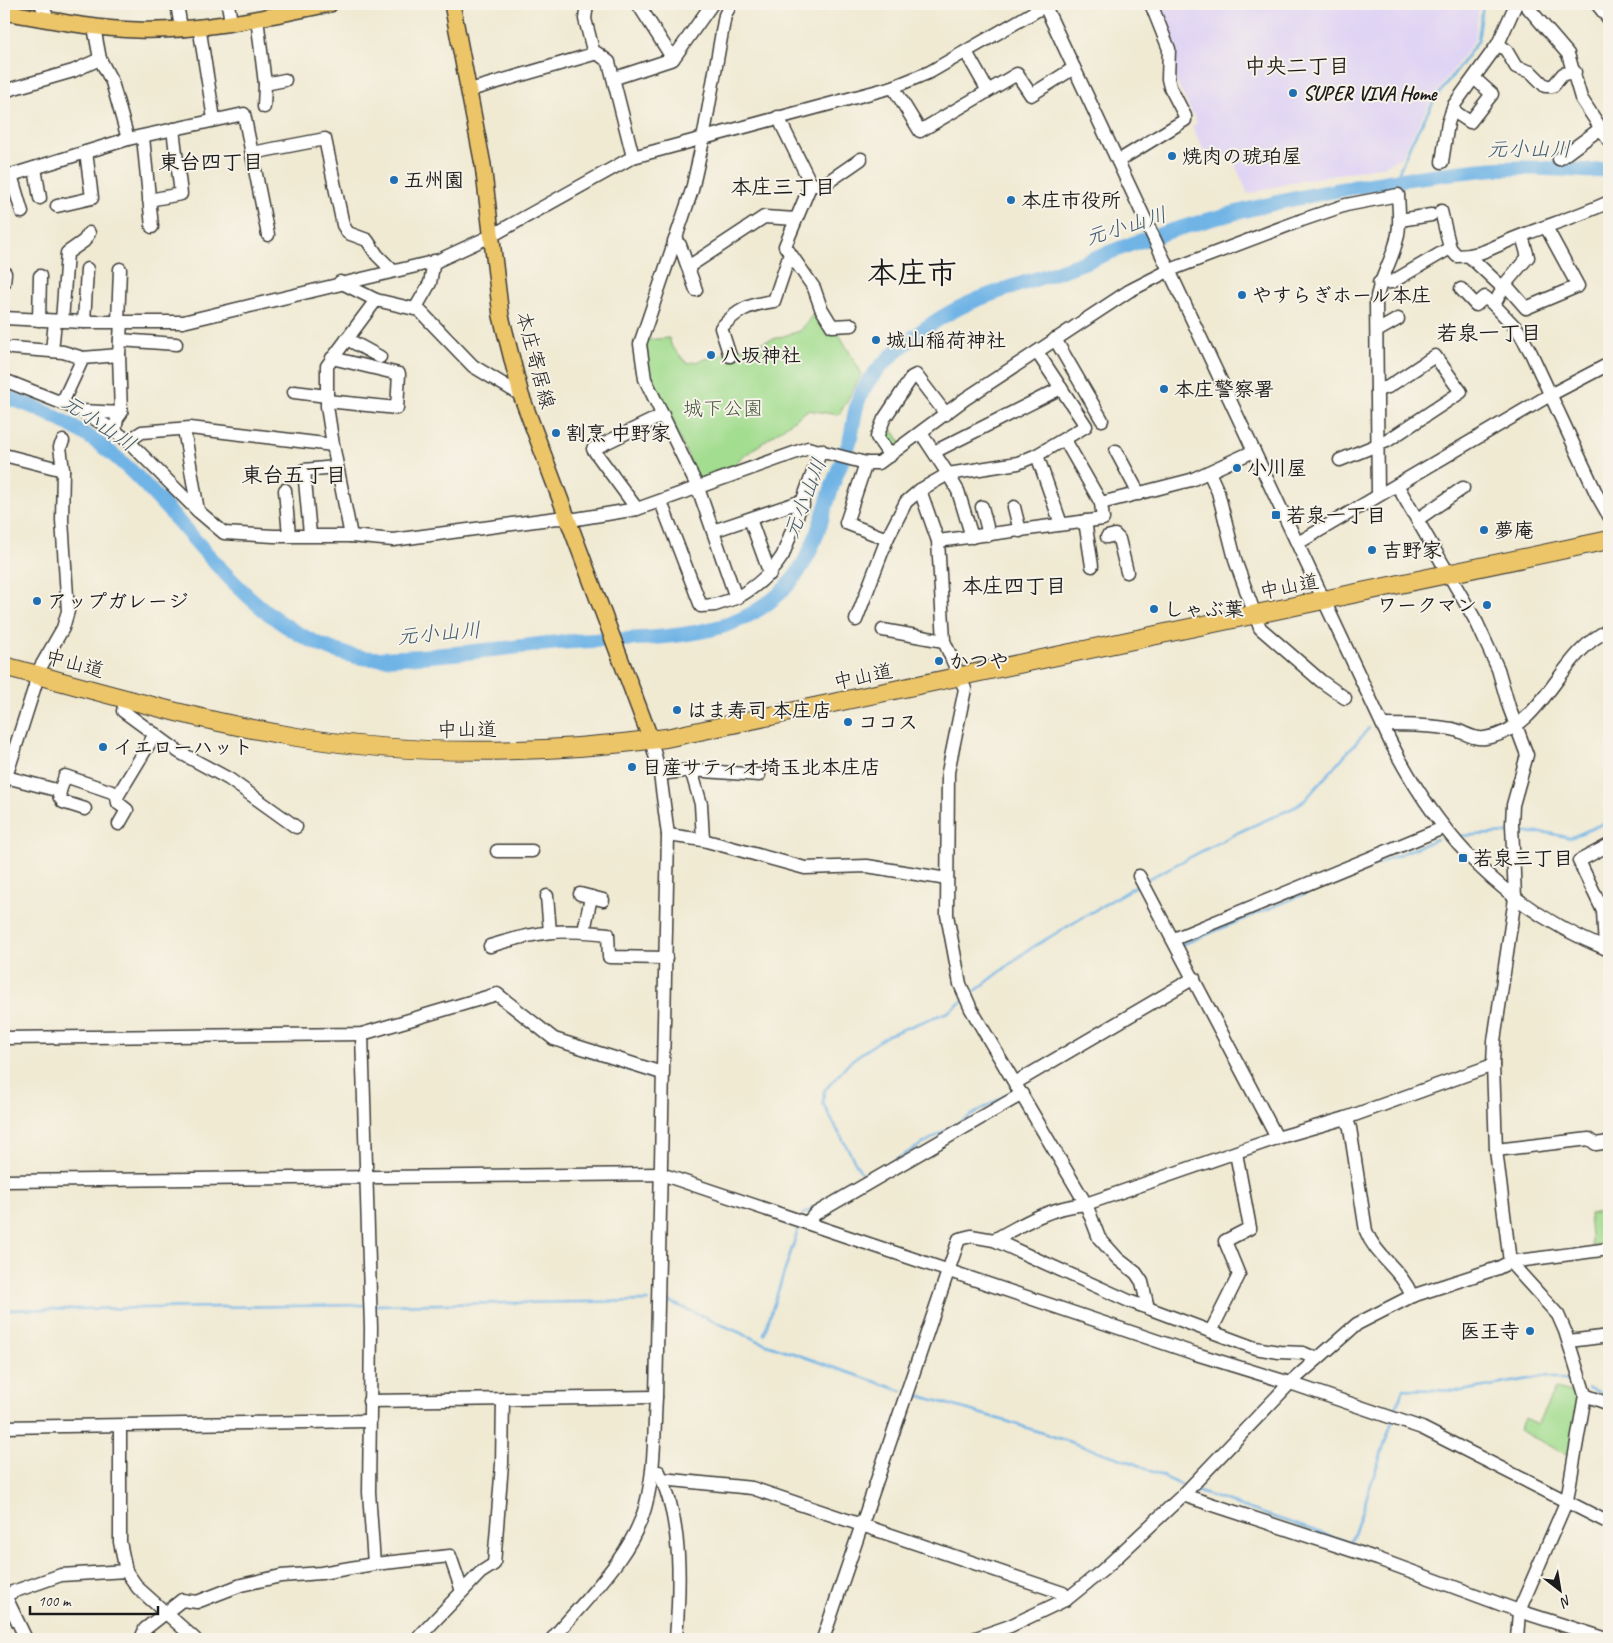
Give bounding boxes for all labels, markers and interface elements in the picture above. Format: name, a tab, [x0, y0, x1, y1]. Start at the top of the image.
district label: 中央二丁目	[1245, 53, 1350, 79]
place label: SUPER VIVA Home	[1303, 81, 1438, 106]
marker: SUPER VIVA Home	[1287, 87, 1299, 99]
water label: 元小山川	[1487, 136, 1571, 162]
place label: 焼肉の琥珀屋	[1182, 144, 1302, 169]
district label: 東台四丁目	[159, 149, 264, 175]
marker: 焼肉の琥珀屋	[1166, 150, 1178, 162]
place label: 五州園	[404, 168, 464, 193]
marker: 五州園	[388, 174, 400, 186]
district label: 本庄三丁目	[731, 174, 836, 200]
place label: 本庄市役所	[1021, 188, 1121, 213]
marker: 本庄市役所	[1005, 194, 1017, 206]
water label: 元小山川	[1082, 201, 1170, 251]
district label: 本庄市	[867, 254, 957, 292]
place label: やすらぎホール本庄	[1252, 283, 1431, 308]
marker: やすらぎホール本庄	[1236, 289, 1248, 301]
street label: 本庄寄居線	[511, 309, 561, 412]
district label: 若泉一丁目	[1437, 320, 1542, 346]
place label: 城山稲荷神社	[886, 328, 1006, 353]
marker: 城山稲荷神社	[870, 334, 882, 346]
place label: 八坂神社	[721, 343, 801, 368]
marker: 八坂神社	[705, 349, 717, 361]
place label: 本庄警察署	[1174, 377, 1274, 402]
marker: 本庄警察署	[1158, 383, 1170, 395]
water label: 元小山川	[57, 389, 141, 457]
park label: 城下公園	[683, 396, 763, 421]
place label: 割烹 中野家	[566, 421, 671, 446]
marker: 割烹 中野家	[550, 427, 562, 439]
water label: 元小山川	[778, 454, 832, 542]
place label: 小川屋	[1247, 456, 1307, 481]
district label: 東台五丁目	[242, 462, 347, 488]
marker: 小川屋	[1231, 462, 1243, 474]
place label: 若泉一丁目	[1286, 503, 1386, 528]
marker: 若泉一丁目	[1270, 509, 1282, 521]
place label: 夢庵	[1494, 518, 1534, 543]
marker: 夢庵	[1478, 524, 1490, 536]
place label: 吉野家	[1382, 538, 1442, 563]
marker: 吉野家	[1366, 544, 1378, 556]
street label: 中山道	[1257, 568, 1321, 604]
district label: 本庄四丁目	[962, 573, 1067, 599]
place label: アップガレージ	[47, 589, 188, 614]
place label: ワークマン	[1377, 593, 1477, 618]
marker: アップガレージ	[31, 595, 43, 607]
place label: しゃぶ葉	[1164, 597, 1244, 622]
marker: ワークマン	[1481, 599, 1493, 611]
marker: しゃぶ葉	[1148, 603, 1160, 615]
water label: 元小山川	[396, 616, 482, 650]
street label: 中山道	[43, 644, 107, 683]
place label: かつや	[949, 649, 1009, 674]
marker: かつや	[933, 655, 945, 667]
street label: 中山道	[831, 658, 895, 695]
place label: はま寿司 本庄店	[687, 698, 832, 723]
marker: はま寿司 本庄店	[671, 704, 683, 716]
place label: ココス	[858, 710, 918, 735]
marker: ココス	[842, 716, 854, 728]
street label: 中山道	[437, 717, 497, 742]
place label: イエローハット	[113, 735, 253, 760]
marker: イエローハット	[97, 741, 109, 753]
place label: 日産サティオ埼玉北本庄店	[642, 755, 881, 780]
marker: 日産サティオ埼玉北本庄店	[626, 761, 638, 773]
place label: 若泉三丁目	[1473, 846, 1573, 871]
marker: 若泉三丁目	[1457, 852, 1469, 864]
place label: 医王寺	[1460, 1319, 1520, 1344]
marker: 医王寺	[1524, 1325, 1536, 1337]
north arrow	[1536, 1566, 1586, 1616]
scale bar	[30, 1583, 158, 1615]
text: N	[1556, 1591, 1575, 1611]
text: 100 m	[38, 1592, 72, 1611]

